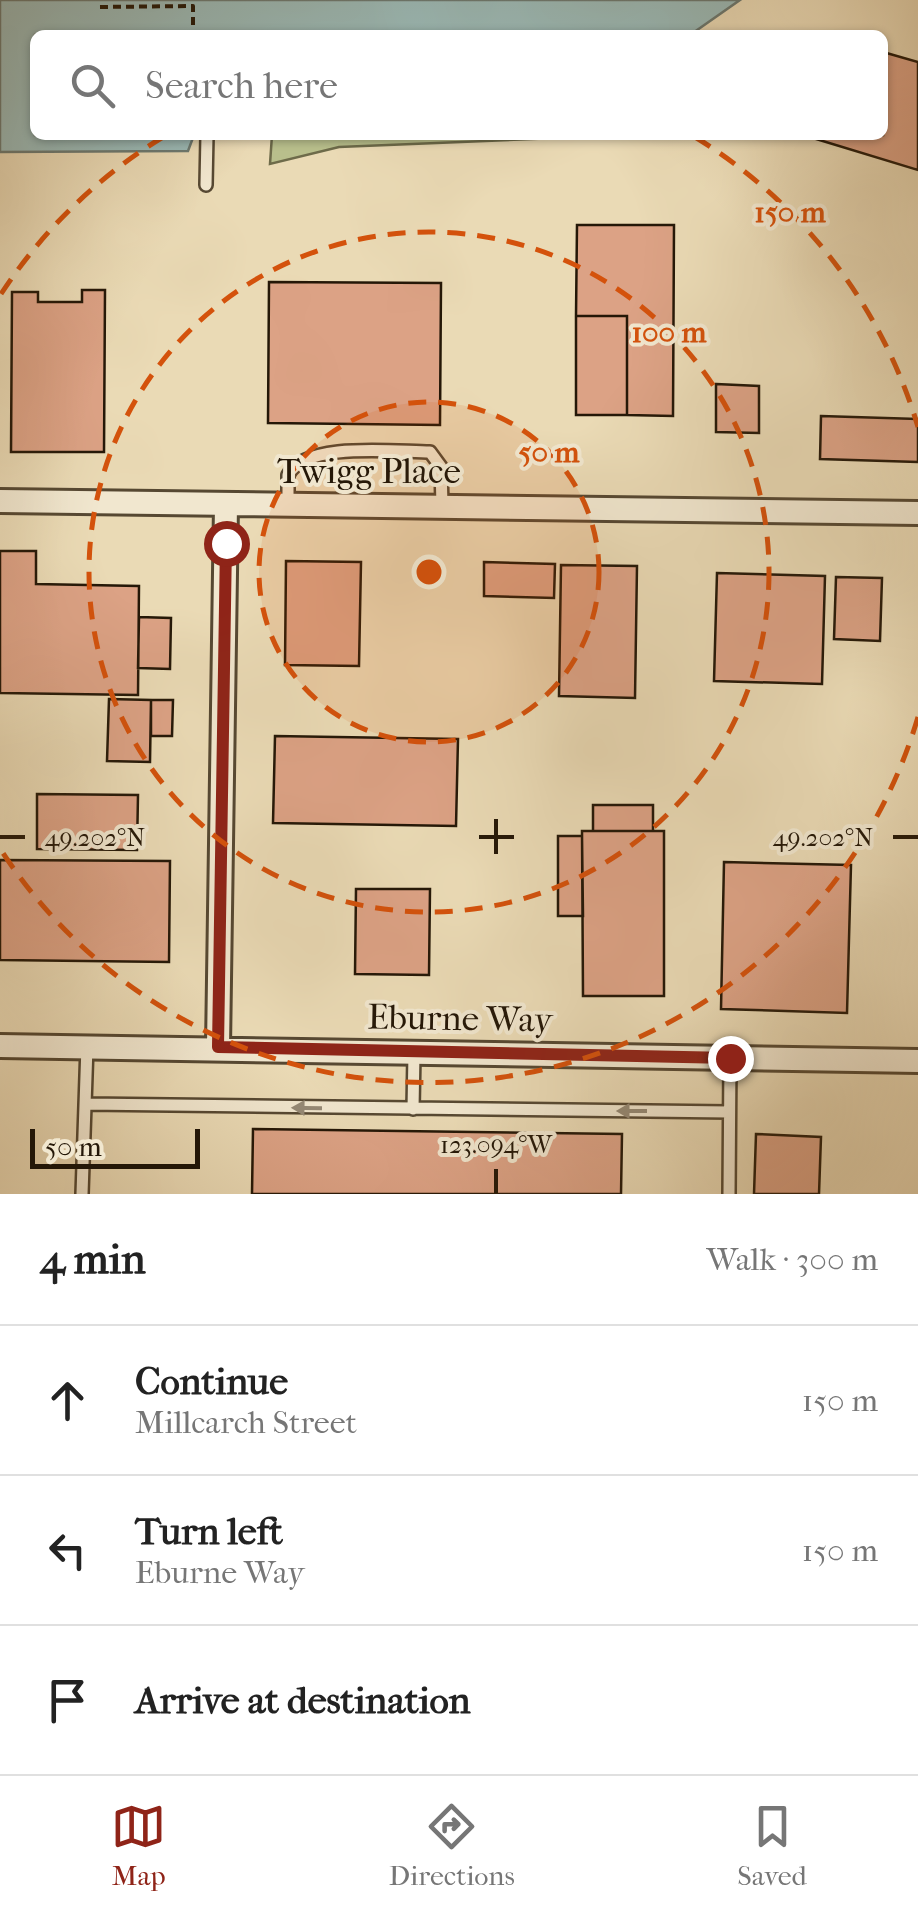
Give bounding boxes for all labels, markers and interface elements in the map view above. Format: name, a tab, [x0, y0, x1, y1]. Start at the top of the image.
search box	[30, 30, 888, 140]
icon: search	[65, 58, 120, 113]
text: Search here	[145, 63, 338, 108]
text: 150 m	[754, 195, 827, 230]
text: 100 m	[631, 315, 708, 350]
text: 50 m	[519, 435, 580, 470]
street label: Twigg Place	[277, 451, 461, 492]
route start	[204, 521, 250, 567]
centre of rings	[411, 554, 447, 590]
text: 49.202°N	[45, 823, 145, 852]
text: 49.202°N	[773, 823, 873, 852]
street label: Eburne Way	[367, 996, 554, 1041]
route end	[708, 1036, 754, 1082]
one-way arrow	[290, 1100, 322, 1116]
one-way arrow	[615, 1103, 647, 1119]
scale bar	[30, 1124, 200, 1168]
text: 50 m	[45, 1130, 102, 1163]
text: 123.094°W	[440, 1130, 553, 1159]
text: 4 min	[40, 1235, 146, 1284]
text: Walk · 300 m	[707, 1241, 878, 1278]
text: Continue	[135, 1359, 288, 1404]
icon: ahead	[40, 1373, 95, 1428]
text: 150 m	[802, 1382, 878, 1419]
text: Millcarch Street	[135, 1404, 357, 1441]
text: Turn left	[135, 1509, 283, 1554]
icon: left	[40, 1523, 95, 1578]
text: 150 m	[802, 1532, 878, 1569]
text: Eburne Way	[135, 1554, 304, 1591]
icon: arrive	[40, 1673, 95, 1728]
text: Arrive at destination	[135, 1678, 471, 1723]
tab: Map	[111, 1799, 166, 1892]
tab: Directions	[389, 1799, 515, 1892]
tab: Saved	[737, 1799, 807, 1892]

